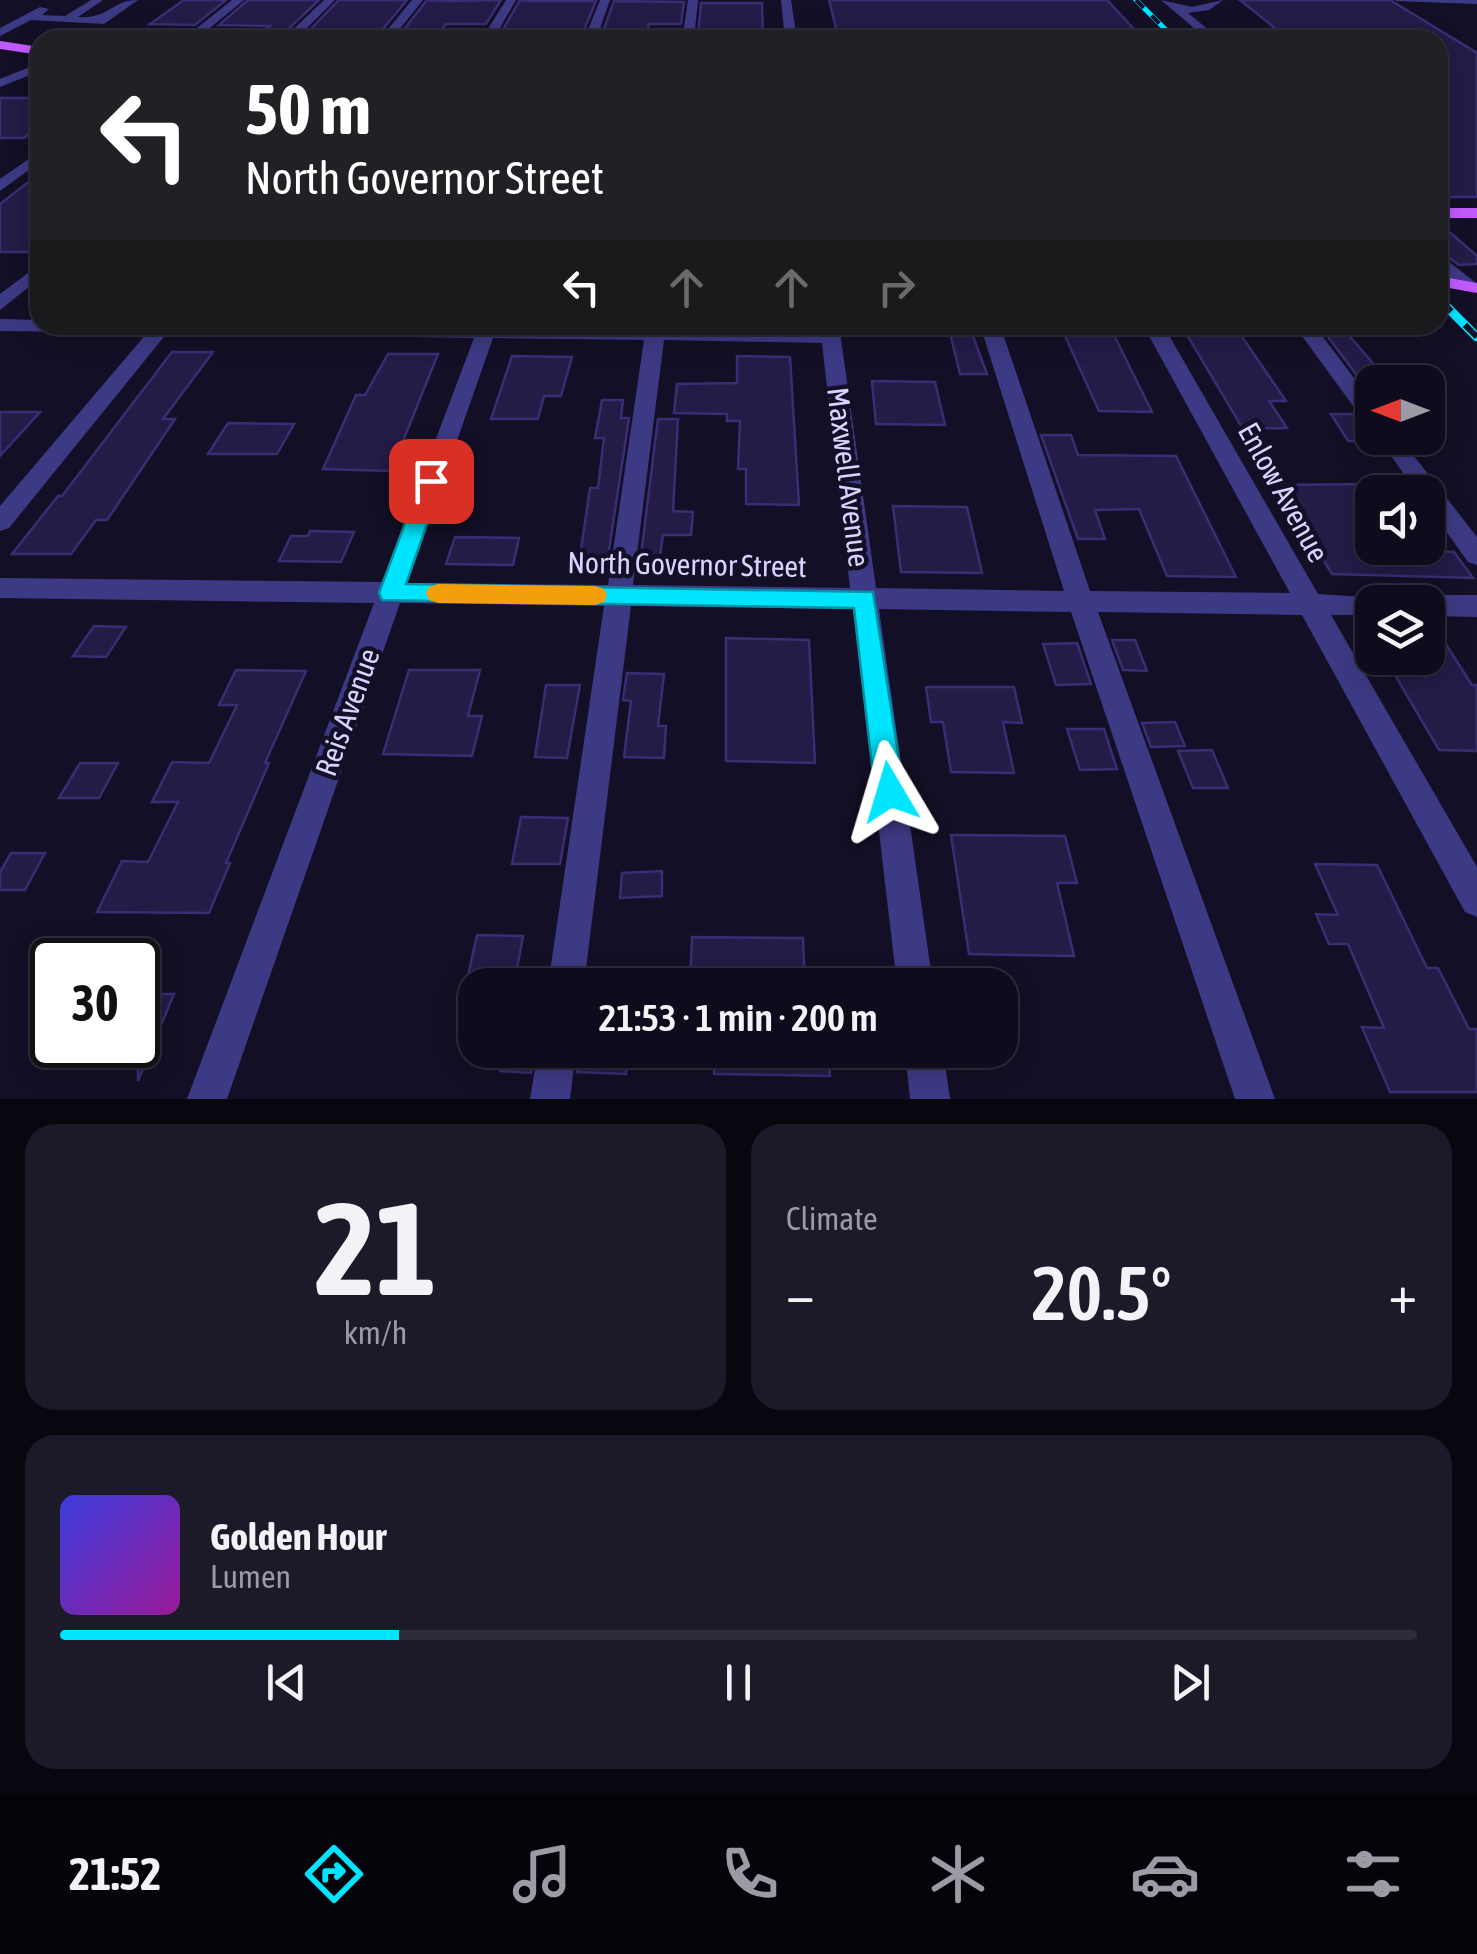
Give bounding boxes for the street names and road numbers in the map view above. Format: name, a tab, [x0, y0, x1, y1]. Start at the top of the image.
street label: Maxwell Avenue	[821, 385, 877, 569]
street label: Enlow Avenue	[1232, 416, 1336, 568]
street label: North Governor Street	[567, 545, 807, 583]
street label: Reis Avenue	[308, 644, 386, 780]

